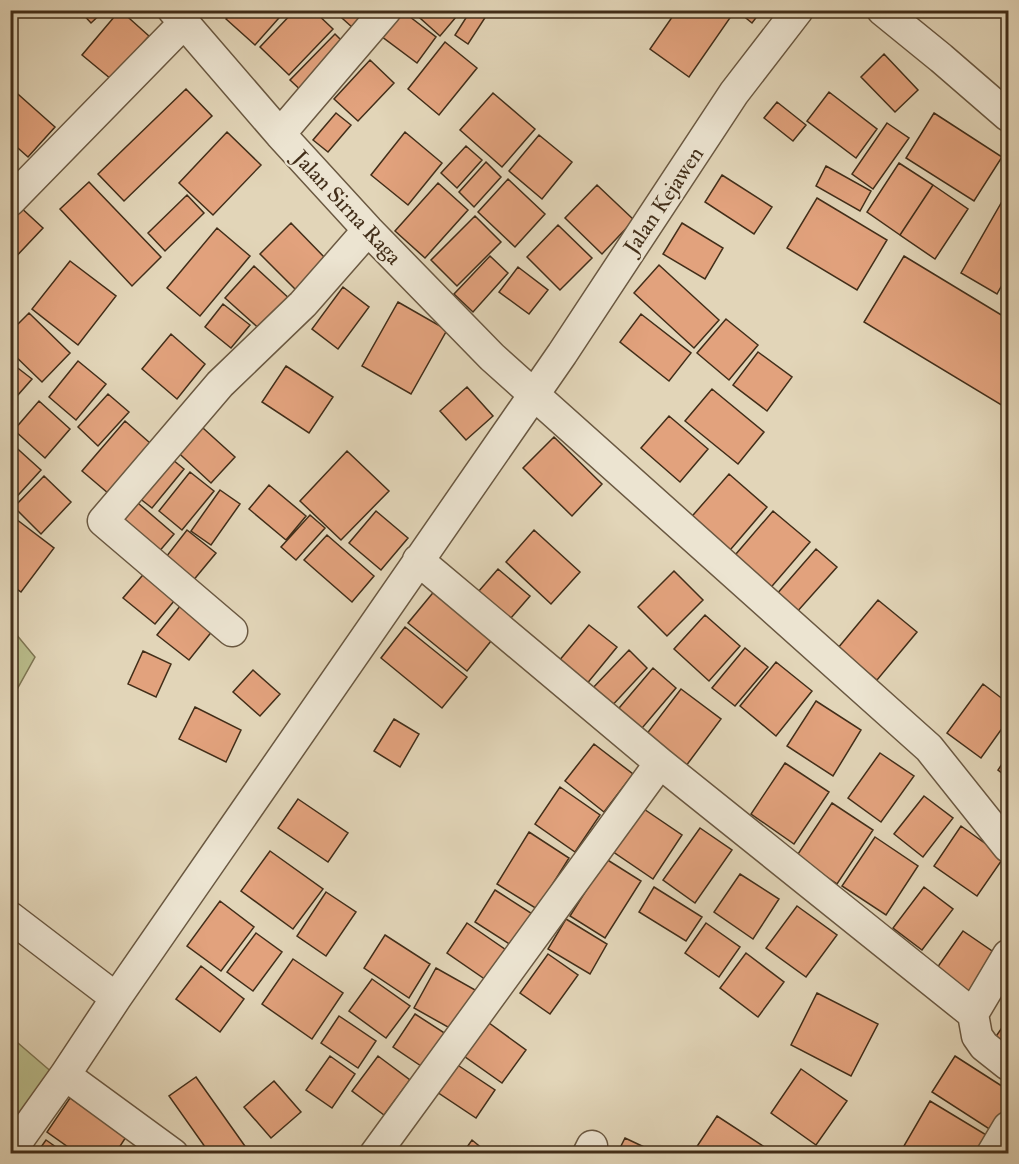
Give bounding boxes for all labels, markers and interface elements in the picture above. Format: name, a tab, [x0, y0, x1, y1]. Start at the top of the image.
street label: Jalan Kejawen	[616, 141, 709, 261]
street label: Jalan Sirna Raga	[286, 143, 408, 271]

